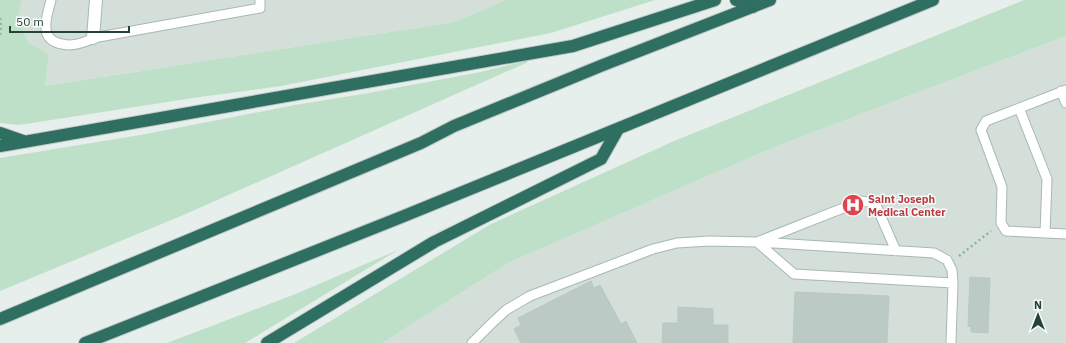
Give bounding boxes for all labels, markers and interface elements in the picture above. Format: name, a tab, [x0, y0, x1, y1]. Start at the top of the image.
scale bar	[10, 8, 129, 34]
text: 50 m	[16, 14, 44, 29]
hospital icon: Saint Joseph Medical Center	[840, 192, 866, 218]
place label: Saint Joseph Medical Center	[868, 192, 946, 219]
north arrow	[1018, 295, 1058, 335]
text: N	[1034, 298, 1042, 312]

